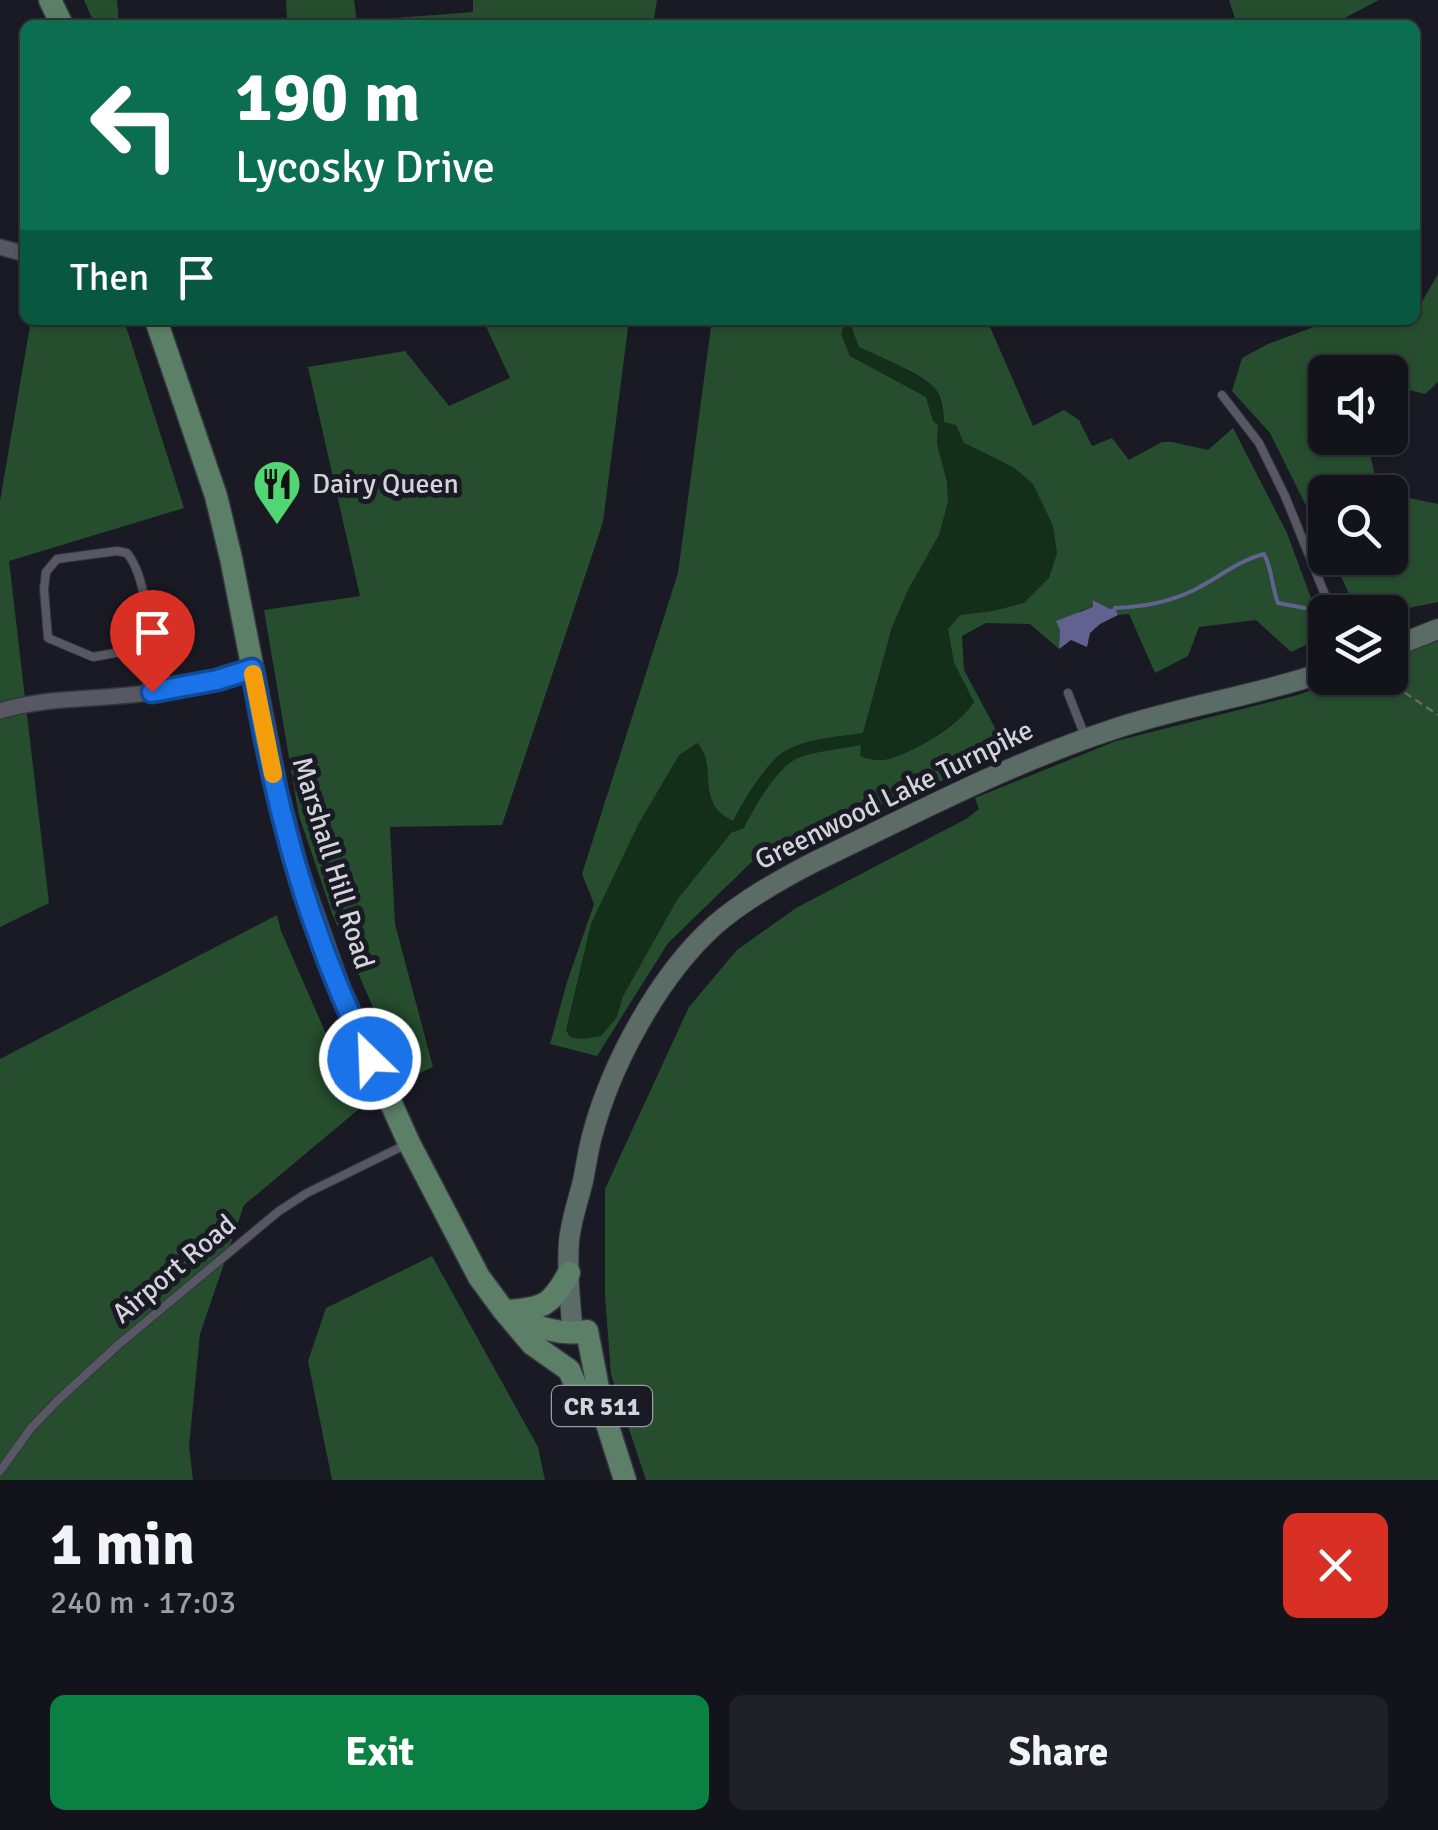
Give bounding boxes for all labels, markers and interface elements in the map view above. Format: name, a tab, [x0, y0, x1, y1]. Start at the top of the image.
text: 190 m	[235, 54, 420, 140]
icon: left	[70, 60, 200, 190]
text: Lycosky Drive	[235, 140, 495, 195]
icon: arrive	[169, 250, 224, 305]
text: Then	[70, 254, 149, 301]
map controls	[1308, 355, 1408, 695]
button: sound	[1308, 355, 1408, 455]
restaurant icon: Dairy Queen	[251, 458, 303, 526]
place label: Dairy Queen	[312, 467, 459, 501]
button: search	[1308, 475, 1408, 575]
pin	[110, 590, 195, 693]
button: layers	[1308, 595, 1408, 695]
icon: arrive	[125, 605, 180, 660]
street label: Greenwood Lake Turnpike	[749, 713, 1039, 877]
street label: Marshall Hill Road	[285, 753, 381, 973]
position arrow	[318, 1007, 422, 1111]
street label: Airport Road	[105, 1207, 243, 1331]
road number: CR 511	[552, 1386, 652, 1426]
text: 1 min	[50, 1508, 195, 1582]
button: close	[1283, 1513, 1388, 1618]
text: 240 m · 17:03	[50, 1583, 236, 1622]
button: Exit	[50, 1695, 709, 1810]
button: Share	[729, 1695, 1388, 1810]

